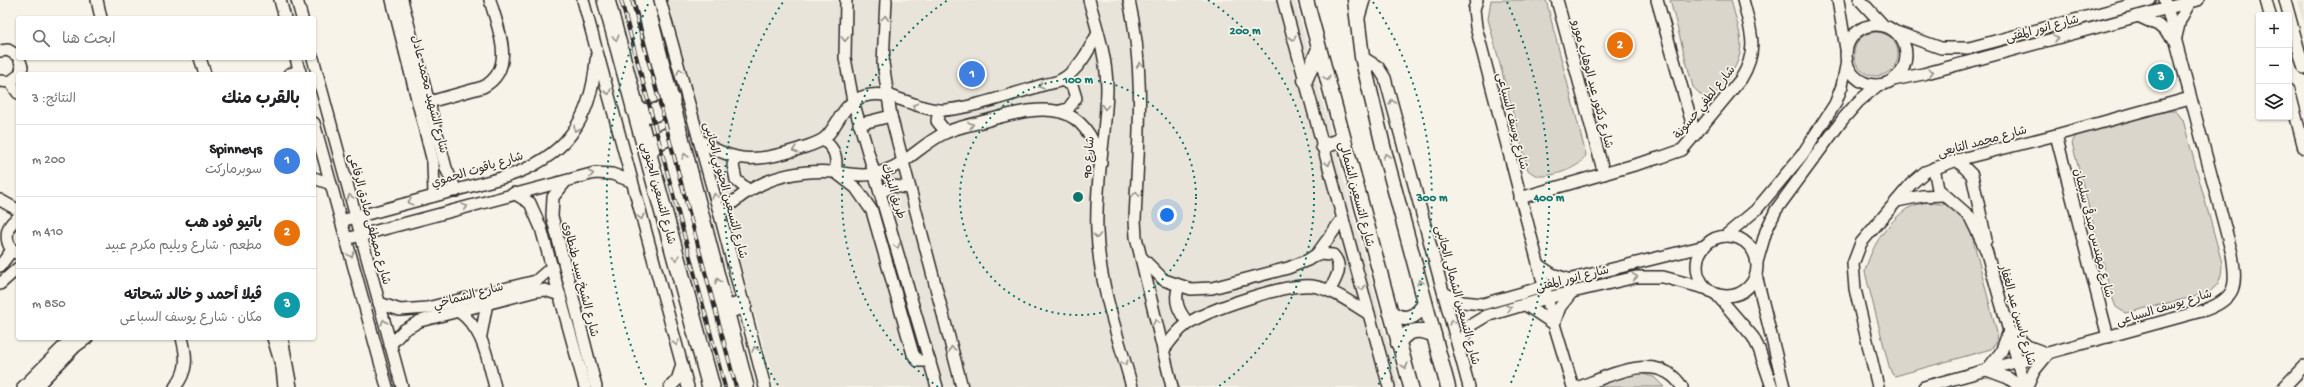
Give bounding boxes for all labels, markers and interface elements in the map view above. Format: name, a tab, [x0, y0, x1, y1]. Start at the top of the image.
map controls	[2256, 12, 2292, 120]
button: +	[2256, 12, 2292, 48]
street label: شارع انور المفتى	[2004, 13, 2081, 46]
one-way arrow	[881, 15, 890, 21]
search box	[16, 16, 316, 60]
street label: شارع دكتور عبد الوهاب مورو	[1567, 18, 1615, 150]
text: 200 m	[1230, 25, 1261, 39]
icon: search	[30, 27, 52, 49]
pin: 2	[1607, 30, 1633, 60]
text: ابحث هنا	[62, 31, 116, 49]
street label: شارع الشهيد محمد عادل	[407, 34, 449, 155]
one-way arrow	[611, 34, 620, 41]
one-way arrow	[1288, 34, 1297, 41]
one-way arrow	[2053, 34, 2060, 43]
one-way arrow	[841, 36, 849, 42]
button: −	[2256, 48, 2292, 84]
pin: 1	[959, 59, 985, 89]
one-way arrow	[1135, 61, 1144, 68]
pin: 3	[2148, 62, 2174, 92]
street label: شارع لطفي حسونة	[1672, 64, 1741, 144]
one-way arrow	[676, 68, 685, 75]
one-way arrow	[1927, 68, 1934, 77]
street label: شارع يوسف السباعى	[1492, 72, 1530, 171]
text: 100 m	[1062, 74, 1093, 88]
one-way arrow	[1322, 75, 1331, 82]
one-way arrow	[1038, 81, 1045, 90]
button: layers	[2256, 84, 2292, 120]
one-way arrow	[603, 88, 612, 95]
text: بالقرب منك	[221, 90, 300, 110]
text: النتائج: 3	[32, 92, 76, 107]
one-way arrow	[1388, 99, 1396, 106]
one-way arrow	[911, 102, 918, 110]
one-way arrow	[1101, 104, 1110, 110]
street label: شارع التسعين الجنوبي الجانبى	[697, 121, 749, 261]
one-way arrow	[967, 121, 974, 130]
street label: شارع محمد التابعى	[1936, 124, 2029, 162]
one-way arrow	[573, 125, 581, 132]
street label: شارع 90	[1081, 136, 1099, 180]
street label: شارع التسعين الشمالى	[1334, 140, 1376, 249]
text: Spinneys	[210, 141, 262, 159]
street label: شارع التسعين الجنوبي	[635, 141, 677, 247]
one-way arrow	[792, 145, 799, 154]
street label: شارع ياقوت الحموي	[430, 150, 525, 192]
street label: شارع مصطفى صادق الرفاعى	[344, 152, 392, 287]
one-way arrow	[681, 152, 690, 159]
text: 200 m	[32, 153, 65, 168]
text: 1	[284, 153, 290, 168]
one-way arrow	[1382, 153, 1391, 160]
one-way arrow	[1323, 159, 1332, 166]
street label: طريق البنوك	[877, 162, 907, 221]
text: سوبرماركت	[205, 163, 262, 178]
street label: شارع مهندس صدقى سليمان	[2069, 167, 2117, 300]
one-way arrow	[588, 171, 594, 179]
centre of rings	[1071, 190, 1085, 204]
one-way arrow	[1132, 191, 1140, 197]
text: 300 m	[1415, 192, 1448, 206]
text: 400 m	[1533, 192, 1565, 206]
one-way arrow	[711, 193, 720, 200]
one-way arrow	[346, 194, 355, 201]
one-way arrow	[407, 197, 414, 206]
one-way arrow	[461, 203, 468, 212]
your location	[1157, 205, 1177, 225]
one-way arrow	[636, 214, 645, 221]
text: باتيو فود هب	[185, 215, 262, 233]
street label: شارع الشيخ سيد طنطاوى	[558, 220, 601, 339]
street label: شارع التسعين الشمالى الجانبى	[1431, 224, 1481, 367]
text: 410 m	[32, 225, 63, 240]
text: 2	[284, 225, 290, 240]
one-way arrow	[1093, 233, 1101, 239]
text: مطعم · شارع ويليم مكرم عبيد	[105, 239, 262, 254]
one-way arrow	[892, 242, 901, 249]
one-way arrow	[346, 251, 355, 258]
one-way arrow	[671, 254, 680, 261]
street label: شارع ياسين عبد الغفار	[1995, 263, 2037, 368]
street label: شارع انور المفتى	[1534, 264, 1611, 296]
one-way arrow	[1632, 273, 1638, 282]
one-way arrow	[714, 278, 723, 285]
one-way arrow	[1416, 278, 1425, 285]
street label: شارع الشماخي	[432, 280, 506, 315]
one-way arrow	[1357, 285, 1366, 292]
text: ڤيلا أحمد و خالد شحاته	[124, 287, 262, 305]
street label: شارع يوسف السباعى	[2115, 288, 2214, 330]
text: 850 m	[32, 297, 66, 312]
text: 3	[284, 297, 290, 312]
one-way arrow	[1505, 305, 1512, 313]
text: مكان · شارع يوسف السباعى	[120, 311, 262, 326]
one-way arrow	[381, 319, 389, 326]
one-way arrow	[1152, 319, 1160, 325]
one-way arrow	[1448, 319, 1457, 326]
one-way arrow	[671, 339, 679, 346]
one-way arrow	[751, 346, 760, 353]
one-way arrow	[948, 346, 957, 353]
one-way arrow	[1120, 359, 1129, 366]
one-way arrow	[1400, 362, 1409, 369]

